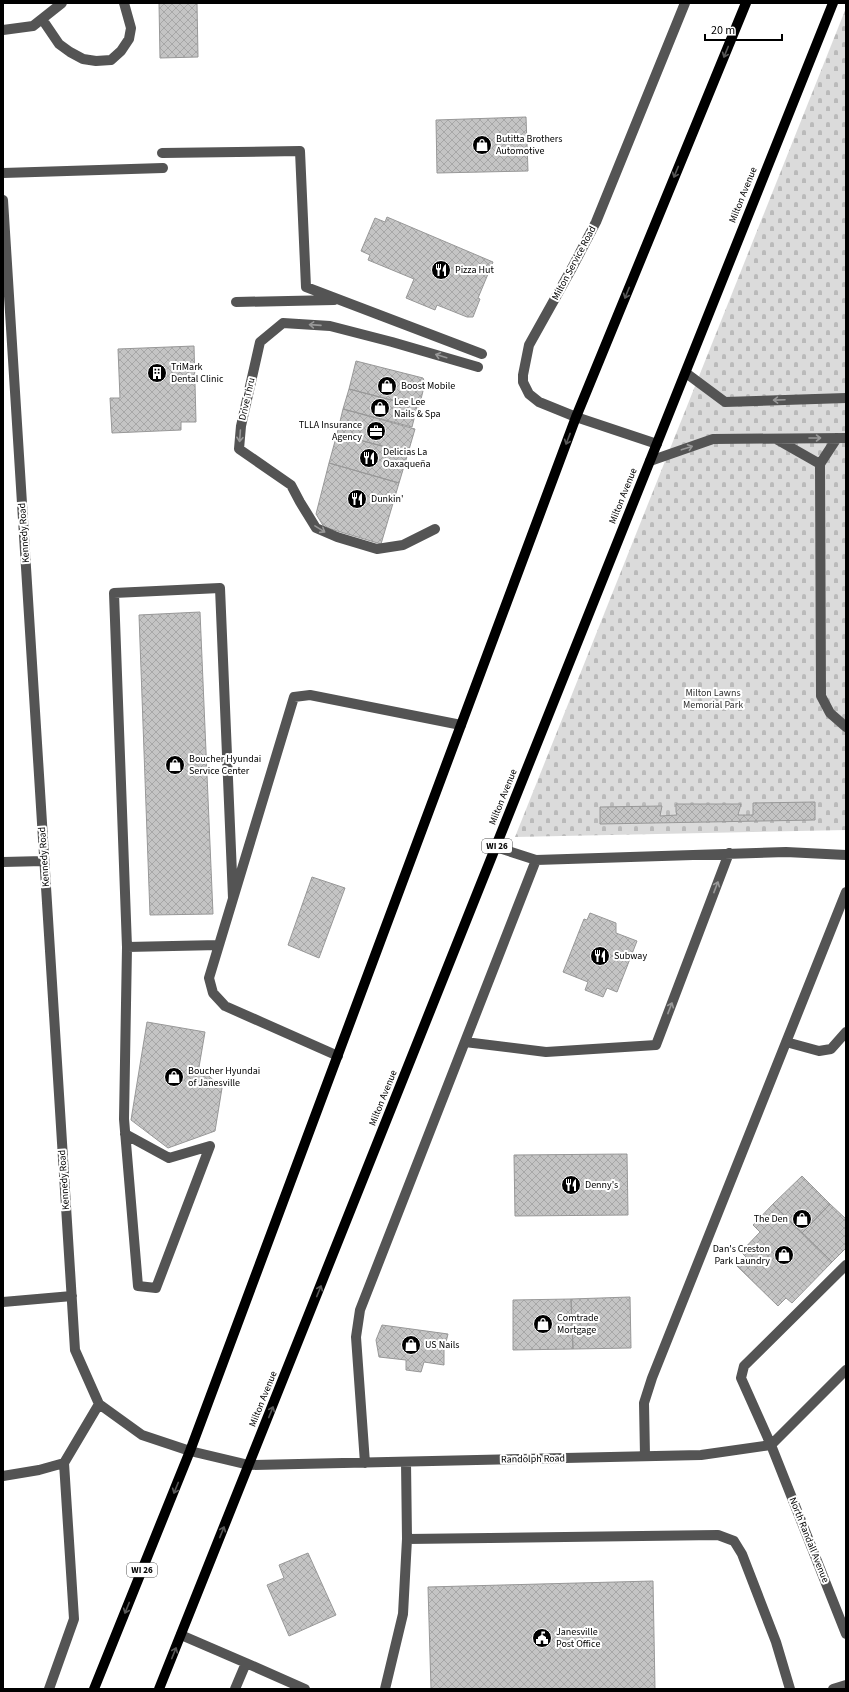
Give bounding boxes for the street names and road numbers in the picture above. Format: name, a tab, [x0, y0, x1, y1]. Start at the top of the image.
street label: Milton Avenue	[725, 165, 761, 225]
street label: Milton Service Road	[548, 223, 600, 303]
street label: Drive Thru	[235, 376, 259, 422]
street label: Milton Avenue	[605, 466, 641, 526]
street label: Kennedy Road	[15, 502, 33, 564]
street label: Milton Avenue	[485, 767, 521, 827]
street label: Kennedy Road	[35, 826, 53, 888]
road number: WI 26	[482, 839, 512, 853]
street label: Milton Avenue	[365, 1068, 401, 1128]
street label: Kennedy Road	[55, 1149, 73, 1211]
street label: Milton Avenue	[245, 1369, 281, 1429]
street label: Randolph Road	[501, 1451, 565, 1467]
street label: North Randall Avenue	[785, 1495, 833, 1585]
road number: WI 26	[127, 1563, 157, 1577]

